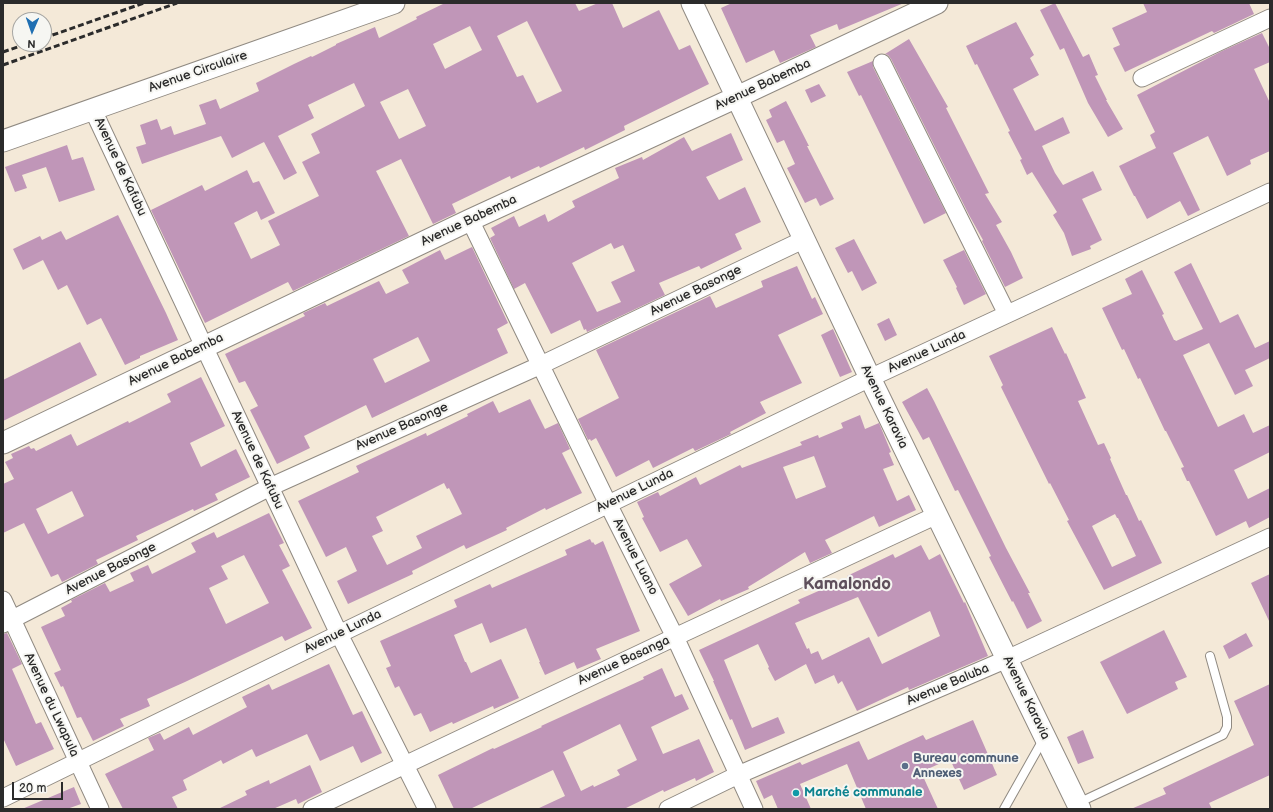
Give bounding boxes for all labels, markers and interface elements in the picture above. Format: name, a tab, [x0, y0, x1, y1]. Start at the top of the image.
north arrow	[12, 12, 52, 52]
text: N	[27, 37, 36, 50]
street label: Avenue Circulaire	[147, 48, 249, 96]
street label: Avenue Babemba	[713, 56, 813, 114]
street label: Avenue de Kafubu	[90, 115, 150, 219]
street label: Avenue Babemba	[419, 192, 519, 250]
street label: Avenue Basonge	[648, 262, 744, 320]
street label: Avenue Lunda	[886, 327, 968, 377]
street label: Avenue Babemba	[126, 330, 226, 390]
street label: Avenue Karavia	[857, 363, 911, 451]
street label: Avenue Basonge	[353, 400, 451, 454]
street label: Avenue de Kafubu	[227, 408, 287, 512]
street label: Avenue Lunda	[594, 466, 676, 516]
street label: Avenue Luano	[609, 516, 661, 598]
street label: Avenue Basonge	[63, 539, 159, 599]
district label: Kamalondo	[803, 575, 891, 595]
street label: Avenue Lunda	[302, 607, 384, 657]
street label: Avenue Basanga	[576, 633, 672, 689]
street label: Avenue du Lwapula	[20, 650, 82, 760]
street label: Avenue Karavia	[999, 654, 1053, 742]
street label: Avenue Baluba	[904, 661, 992, 709]
place label: Bureau commune Annexes	[913, 751, 1019, 782]
marker: Bureau commune Annexes	[900, 761, 910, 771]
scale bar	[14, 774, 65, 800]
text: 20 m	[19, 781, 46, 796]
place label: Marché communale	[804, 785, 922, 801]
marker: Marché communale	[791, 788, 801, 798]

